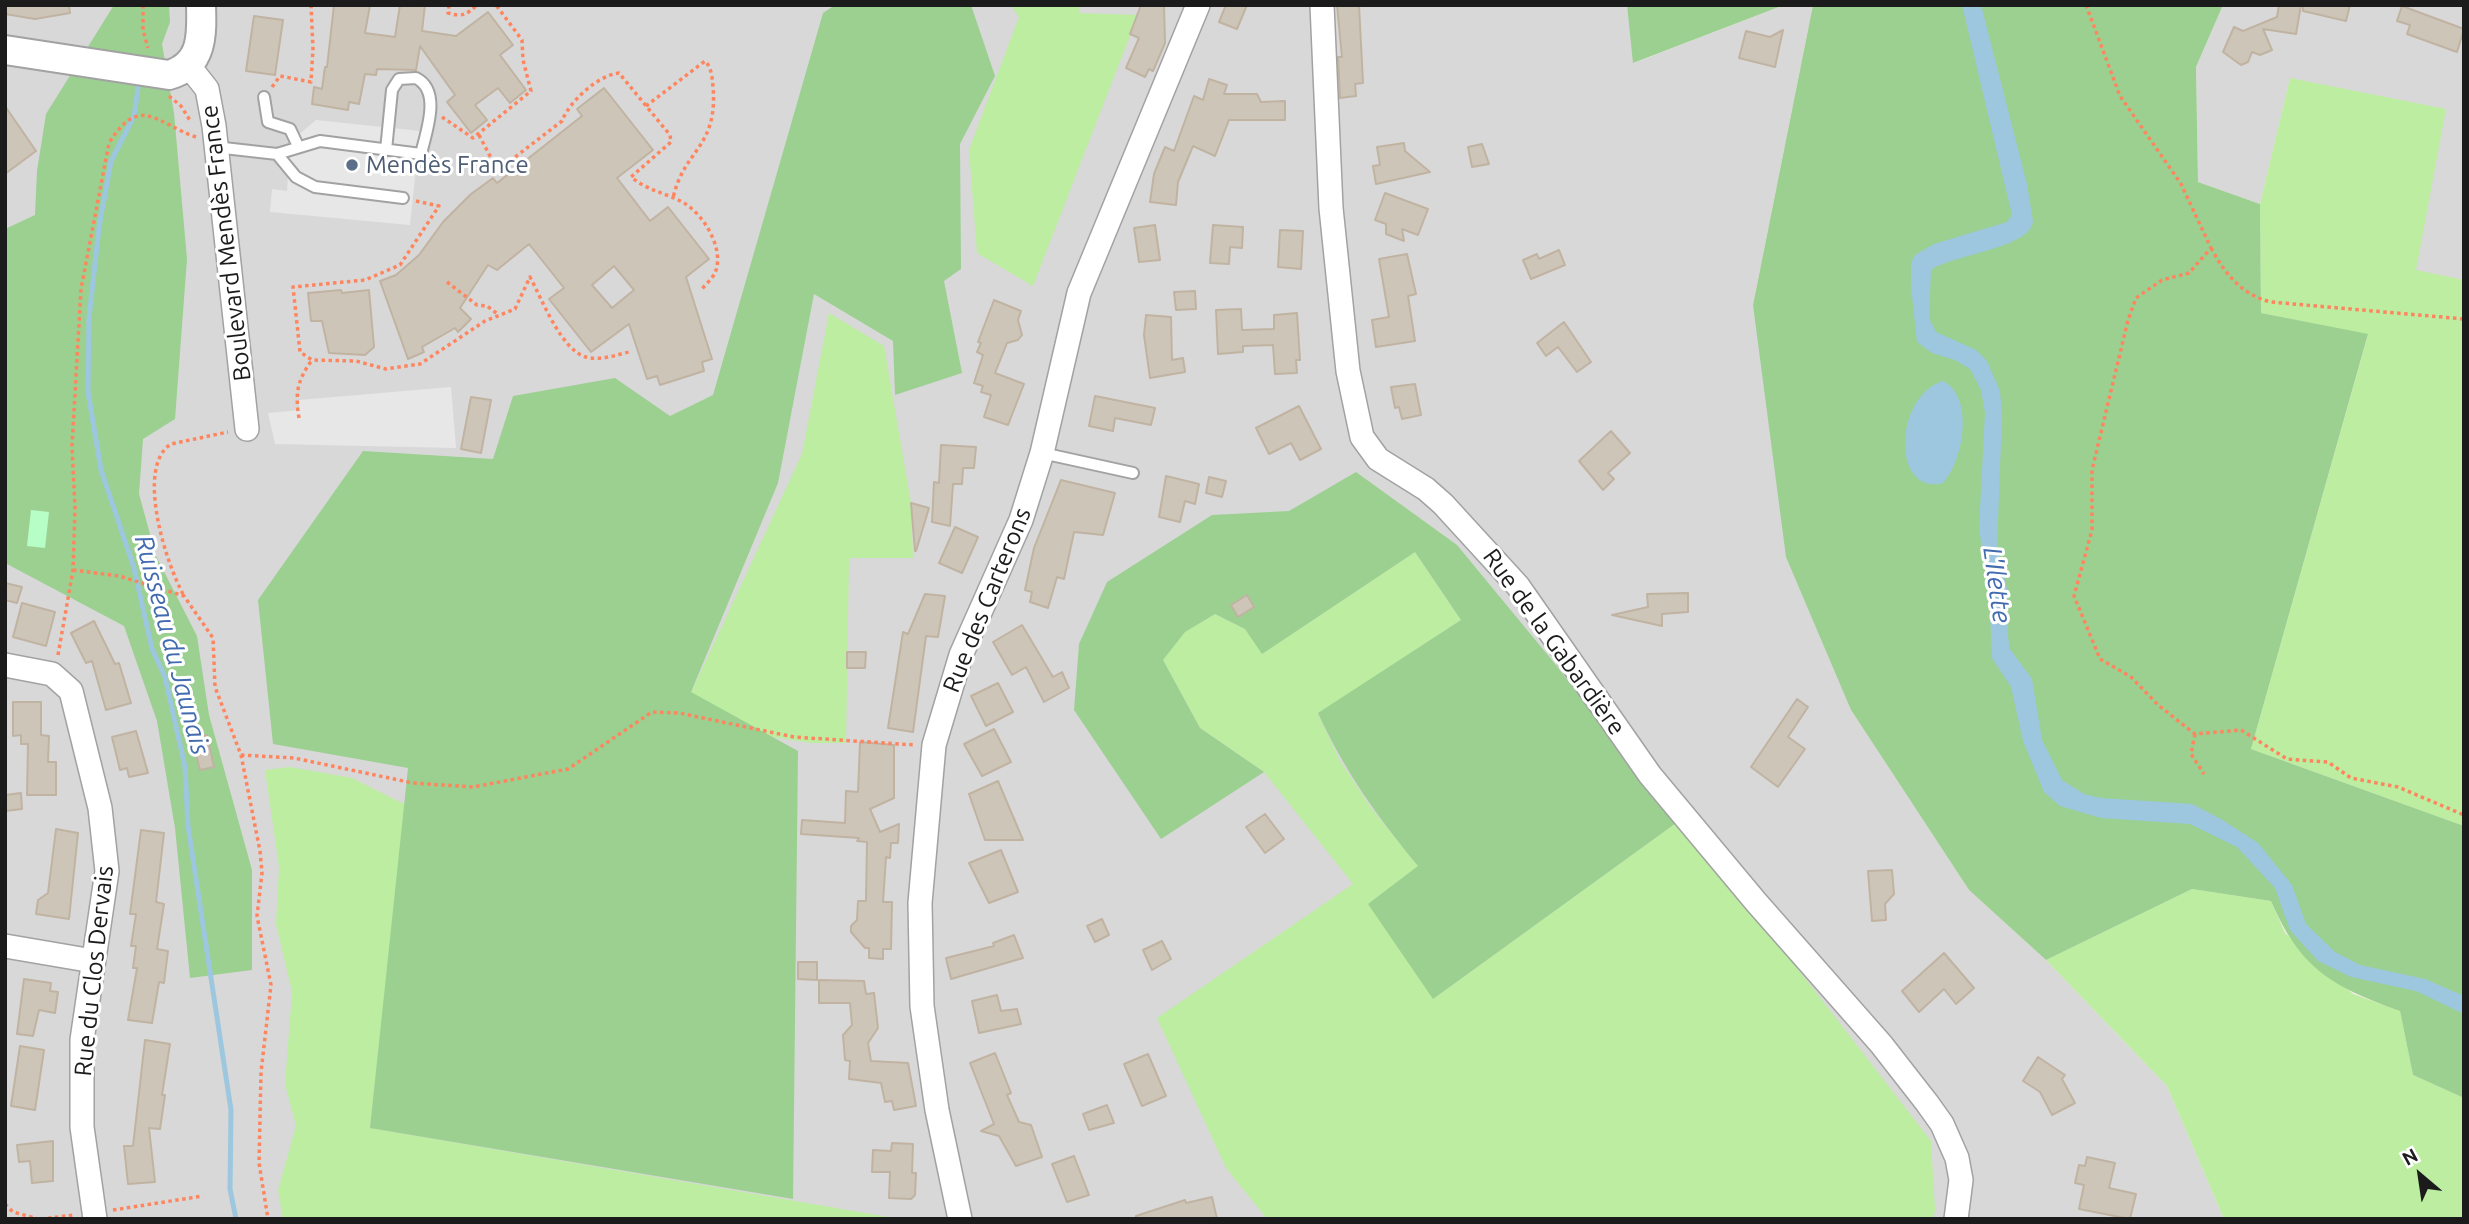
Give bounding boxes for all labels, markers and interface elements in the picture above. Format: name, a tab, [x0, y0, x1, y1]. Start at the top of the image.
street label: Boulevard Mendès France	[195, 103, 257, 383]
place label: Mendès France	[366, 151, 529, 179]
marker: Mendès France	[344, 157, 360, 173]
street label: Rue des Carterons	[937, 503, 1037, 697]
water label: Ruisseau du Jaunais	[128, 532, 216, 758]
street label: Rue de la Gabardière	[1477, 543, 1631, 741]
water label: L'Ilette	[1976, 545, 2018, 625]
street label: Rue du Clos Dervais	[69, 864, 119, 1078]
north arrow	[2385, 1140, 2455, 1210]
text: N	[2398, 1144, 2421, 1170]

